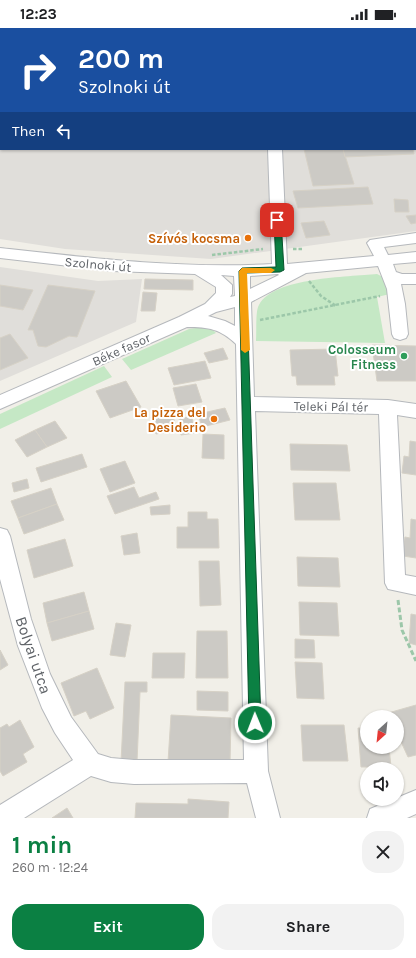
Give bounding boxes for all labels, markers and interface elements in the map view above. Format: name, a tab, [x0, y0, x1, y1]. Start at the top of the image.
text: 12:23	[20, 5, 57, 23]
text: 200 m	[78, 42, 164, 75]
icon: right	[12, 44, 64, 96]
text: Szolnoki út	[78, 76, 170, 98]
icon: left	[53, 120, 75, 142]
text: Then	[12, 122, 45, 140]
pin	[260, 203, 294, 237]
icon: arrive	[266, 209, 288, 231]
place label: Szívós kocsma	[148, 231, 240, 246]
marker: Szívós kocsma	[243, 233, 253, 243]
street label: Szolnoki út	[64, 254, 132, 275]
street label: Béke fasor	[90, 330, 153, 369]
place label: Colosseum Fitness	[328, 342, 396, 372]
marker: Colosseum Fitness	[399, 351, 409, 361]
street label: Teleki Pál tér	[294, 398, 368, 415]
place label: La pizza del Desiderio	[134, 405, 206, 435]
marker: La pizza del Desiderio	[209, 414, 219, 424]
street label: Bolyai utca	[11, 614, 56, 696]
position arrow	[234, 702, 276, 744]
north arrow	[360, 710, 404, 754]
map controls	[360, 710, 404, 806]
button: sound	[360, 762, 404, 806]
text: 1 min	[12, 831, 72, 859]
button: close	[362, 831, 404, 873]
text: 260 m · 12:24	[12, 860, 88, 875]
button: Exit	[12, 904, 204, 950]
button: Share	[212, 904, 404, 950]

